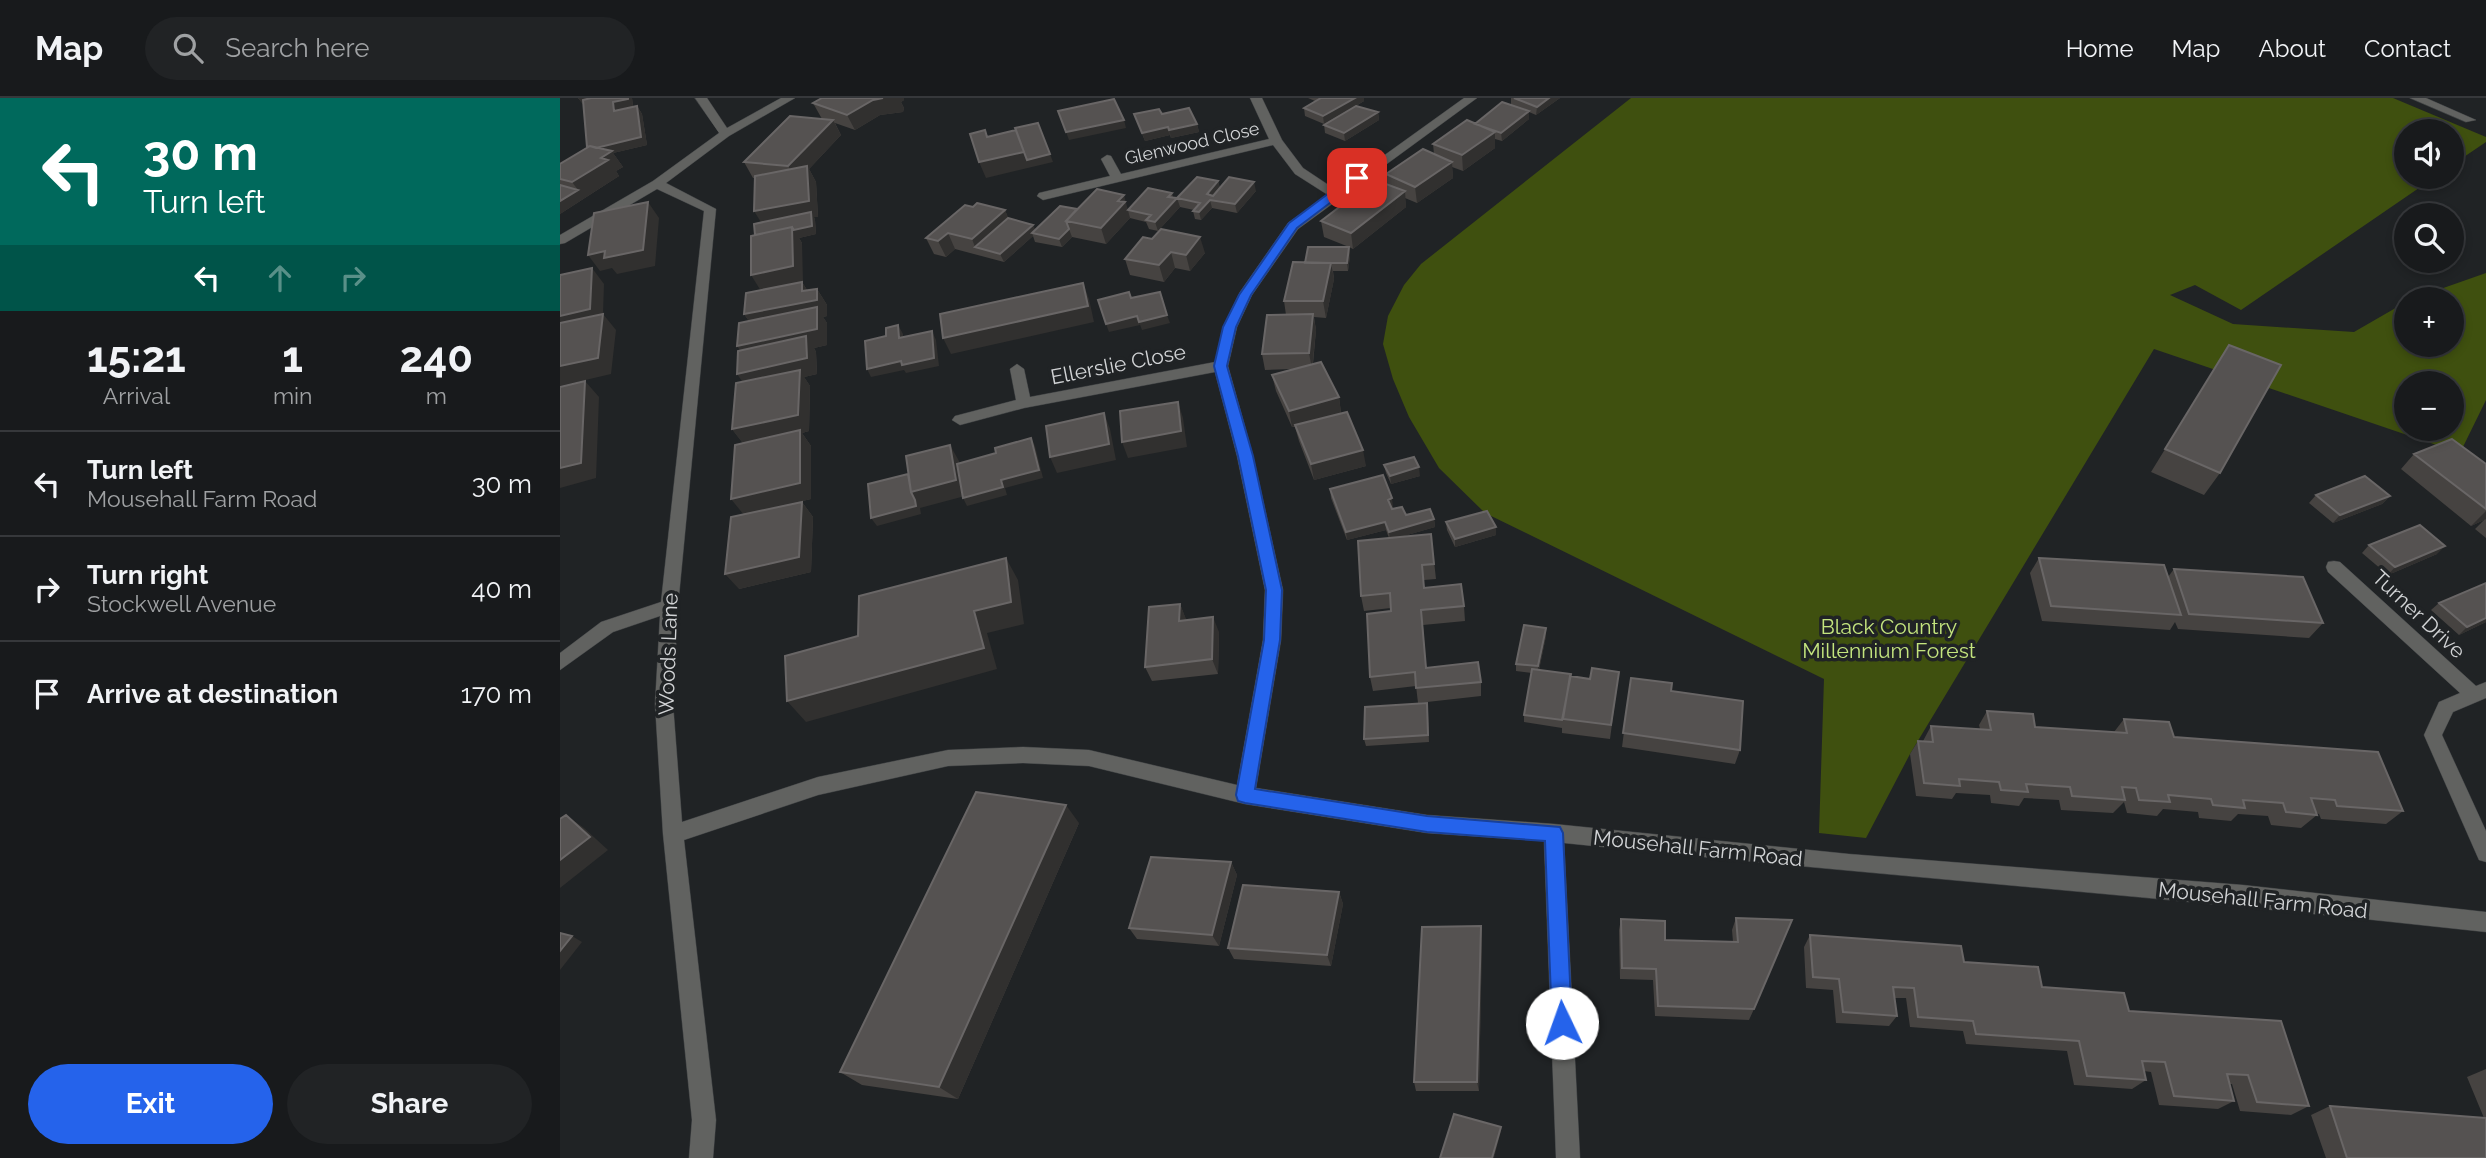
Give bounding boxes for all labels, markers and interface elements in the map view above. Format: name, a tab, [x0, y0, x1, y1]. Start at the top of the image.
search box	[145, 17, 635, 80]
text: Map	[35, 29, 103, 68]
icon: search	[169, 29, 207, 67]
text: Search here	[225, 33, 370, 63]
text: Home	[2066, 34, 2134, 63]
text: Map	[2172, 34, 2220, 63]
text: About	[2258, 34, 2326, 63]
text: Contact	[2364, 34, 2451, 63]
street label: Glenwood Close	[1123, 117, 1262, 169]
map controls	[2394, 119, 2464, 441]
button: sound	[2394, 119, 2464, 189]
text: 30 m	[143, 124, 258, 181]
icon: left	[28, 126, 119, 217]
pin	[1327, 148, 1387, 208]
icon: arrive	[1338, 159, 1376, 197]
text: Turn left	[143, 183, 265, 220]
button: search	[2394, 203, 2464, 273]
icon: left	[188, 259, 226, 297]
icon: ahead	[261, 259, 299, 297]
icon: right	[334, 259, 372, 297]
button: +	[2394, 287, 2464, 357]
text: 15:21	[87, 333, 186, 382]
text: 1	[282, 333, 303, 382]
text: 240	[399, 333, 473, 382]
street label: Ellerslie Close	[1048, 339, 1188, 389]
button: −	[2394, 371, 2464, 441]
text: Arrival	[103, 382, 170, 409]
text: min	[273, 382, 312, 409]
text: m	[426, 382, 447, 409]
text: Turn left	[87, 455, 193, 485]
icon: left	[28, 465, 66, 503]
text: 30 m	[472, 469, 532, 499]
text: Mousehall Farm Road	[87, 485, 317, 512]
text: Turn right	[87, 560, 208, 590]
street label: Turner Drive	[2367, 565, 2471, 663]
icon: right	[28, 570, 66, 608]
text: 40 m	[471, 574, 532, 604]
text: Stockwell Avenue	[87, 590, 276, 617]
street label: Woods Lane	[653, 592, 683, 716]
park label: Black Country Millennium Forest	[1802, 614, 1976, 663]
icon: arrive	[28, 675, 66, 713]
text: Arrive at destination	[87, 679, 338, 709]
text: 170 m	[461, 679, 532, 709]
street label: Mousehall Farm Road	[1592, 825, 1804, 871]
street label: Mousehall Farm Road	[2157, 877, 2369, 923]
position arrow	[1525, 986, 1599, 1060]
button: Exit	[28, 1064, 273, 1144]
button: Share	[287, 1064, 532, 1144]

